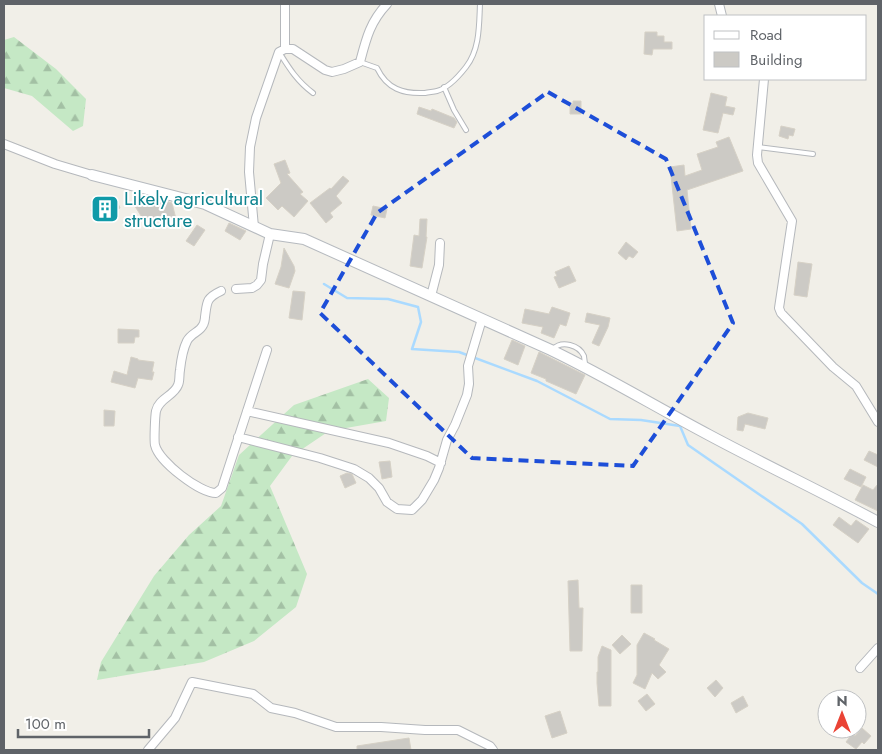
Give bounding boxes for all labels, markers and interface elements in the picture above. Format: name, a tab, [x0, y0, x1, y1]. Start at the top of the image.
legend	[704, 15, 867, 80]
text: Road	[750, 24, 782, 46]
text: Building	[750, 49, 802, 71]
place label: Likely agricultural structure	[124, 185, 263, 234]
building icon: Likely agricultural structure	[90, 194, 120, 224]
north arrow	[817, 689, 867, 739]
text: N	[836, 691, 848, 711]
scale bar	[18, 706, 149, 738]
text: 100 m	[25, 713, 66, 735]

